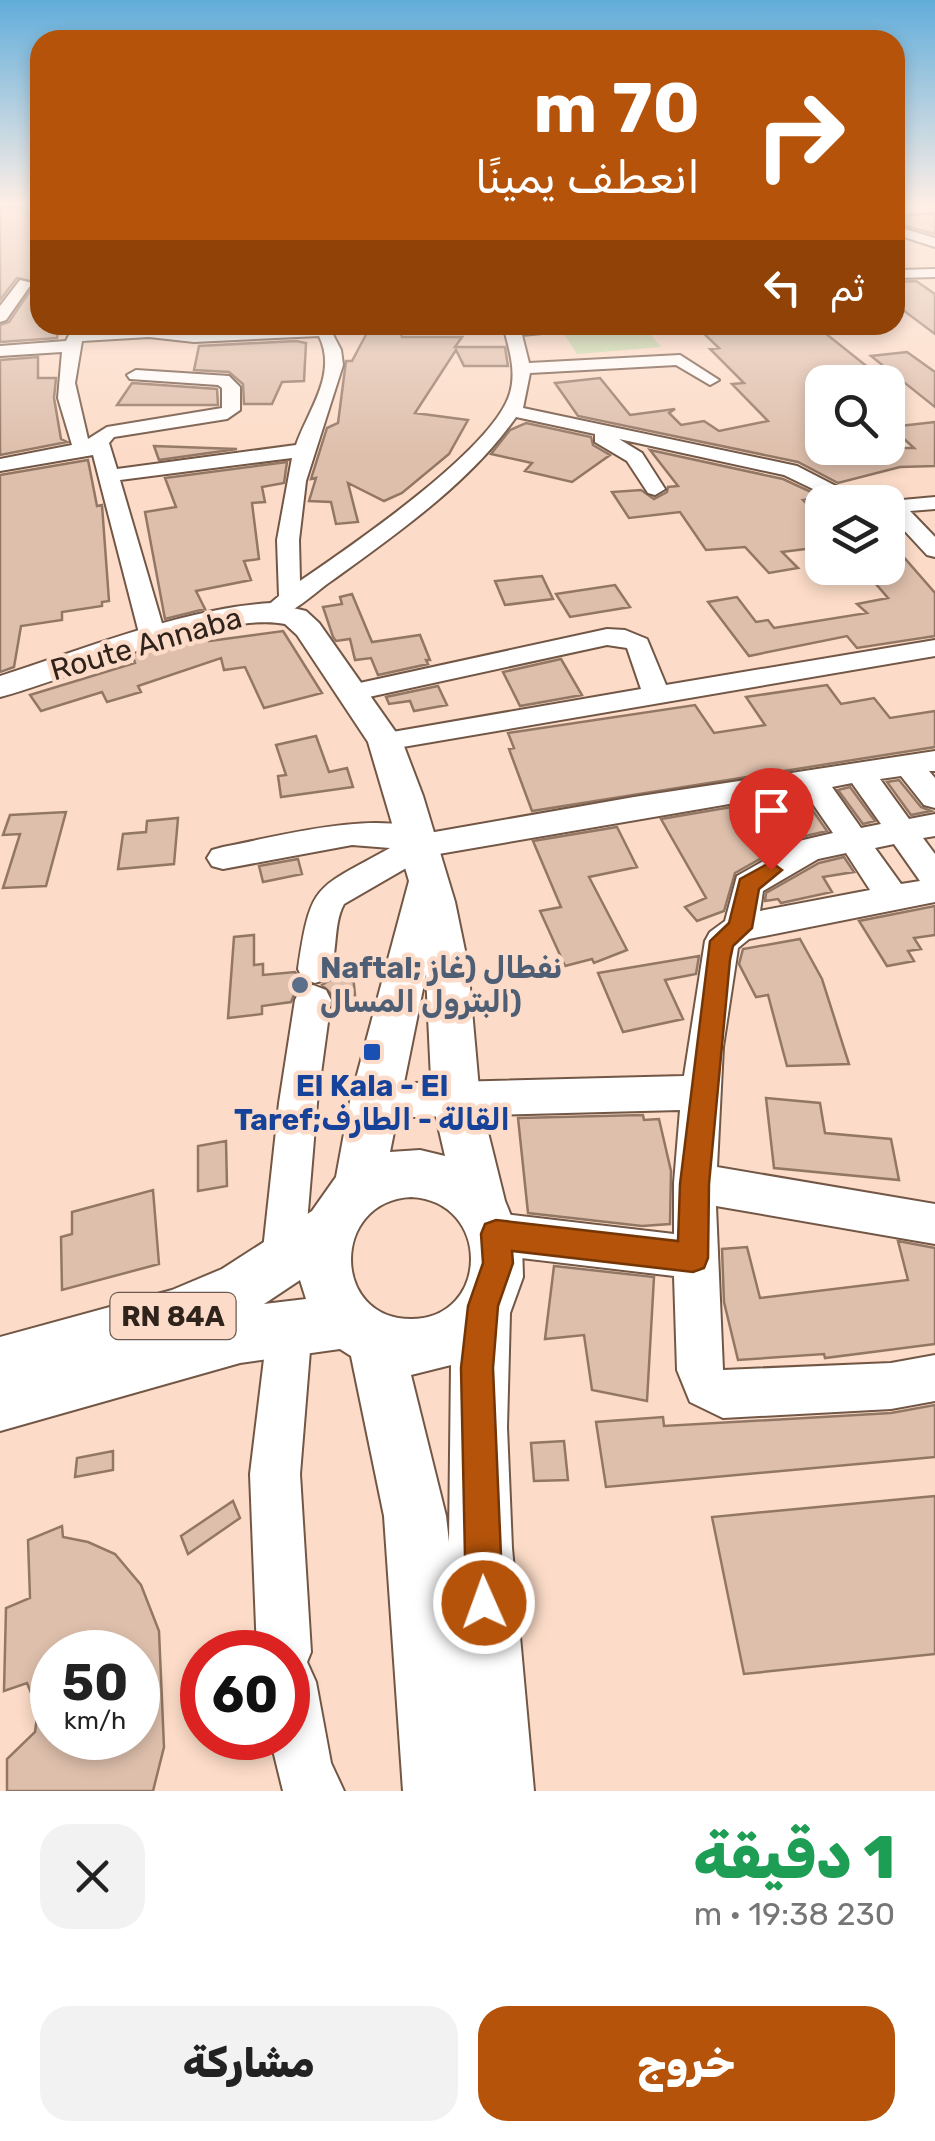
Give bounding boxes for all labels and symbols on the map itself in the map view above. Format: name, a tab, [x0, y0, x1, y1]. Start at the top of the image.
street label: Route Annaba	[46, 600, 246, 688]
pin	[729, 768, 814, 871]
place label: Naftal; نفطال (غاز البترول المسال)	[320, 950, 562, 1020]
marker: Naftal; نفطال (غاز البترول المسال)	[289, 974, 311, 996]
marker: El Kala - El Taref;القالة - الطارف	[361, 1041, 383, 1063]
place label: El Kala - El Taref;القالة - الطارف	[234, 1068, 510, 1138]
road number: RN 84A	[110, 1293, 236, 1339]
position arrow	[432, 1551, 536, 1655]
speed limit sign: 60	[180, 1630, 310, 1760]

